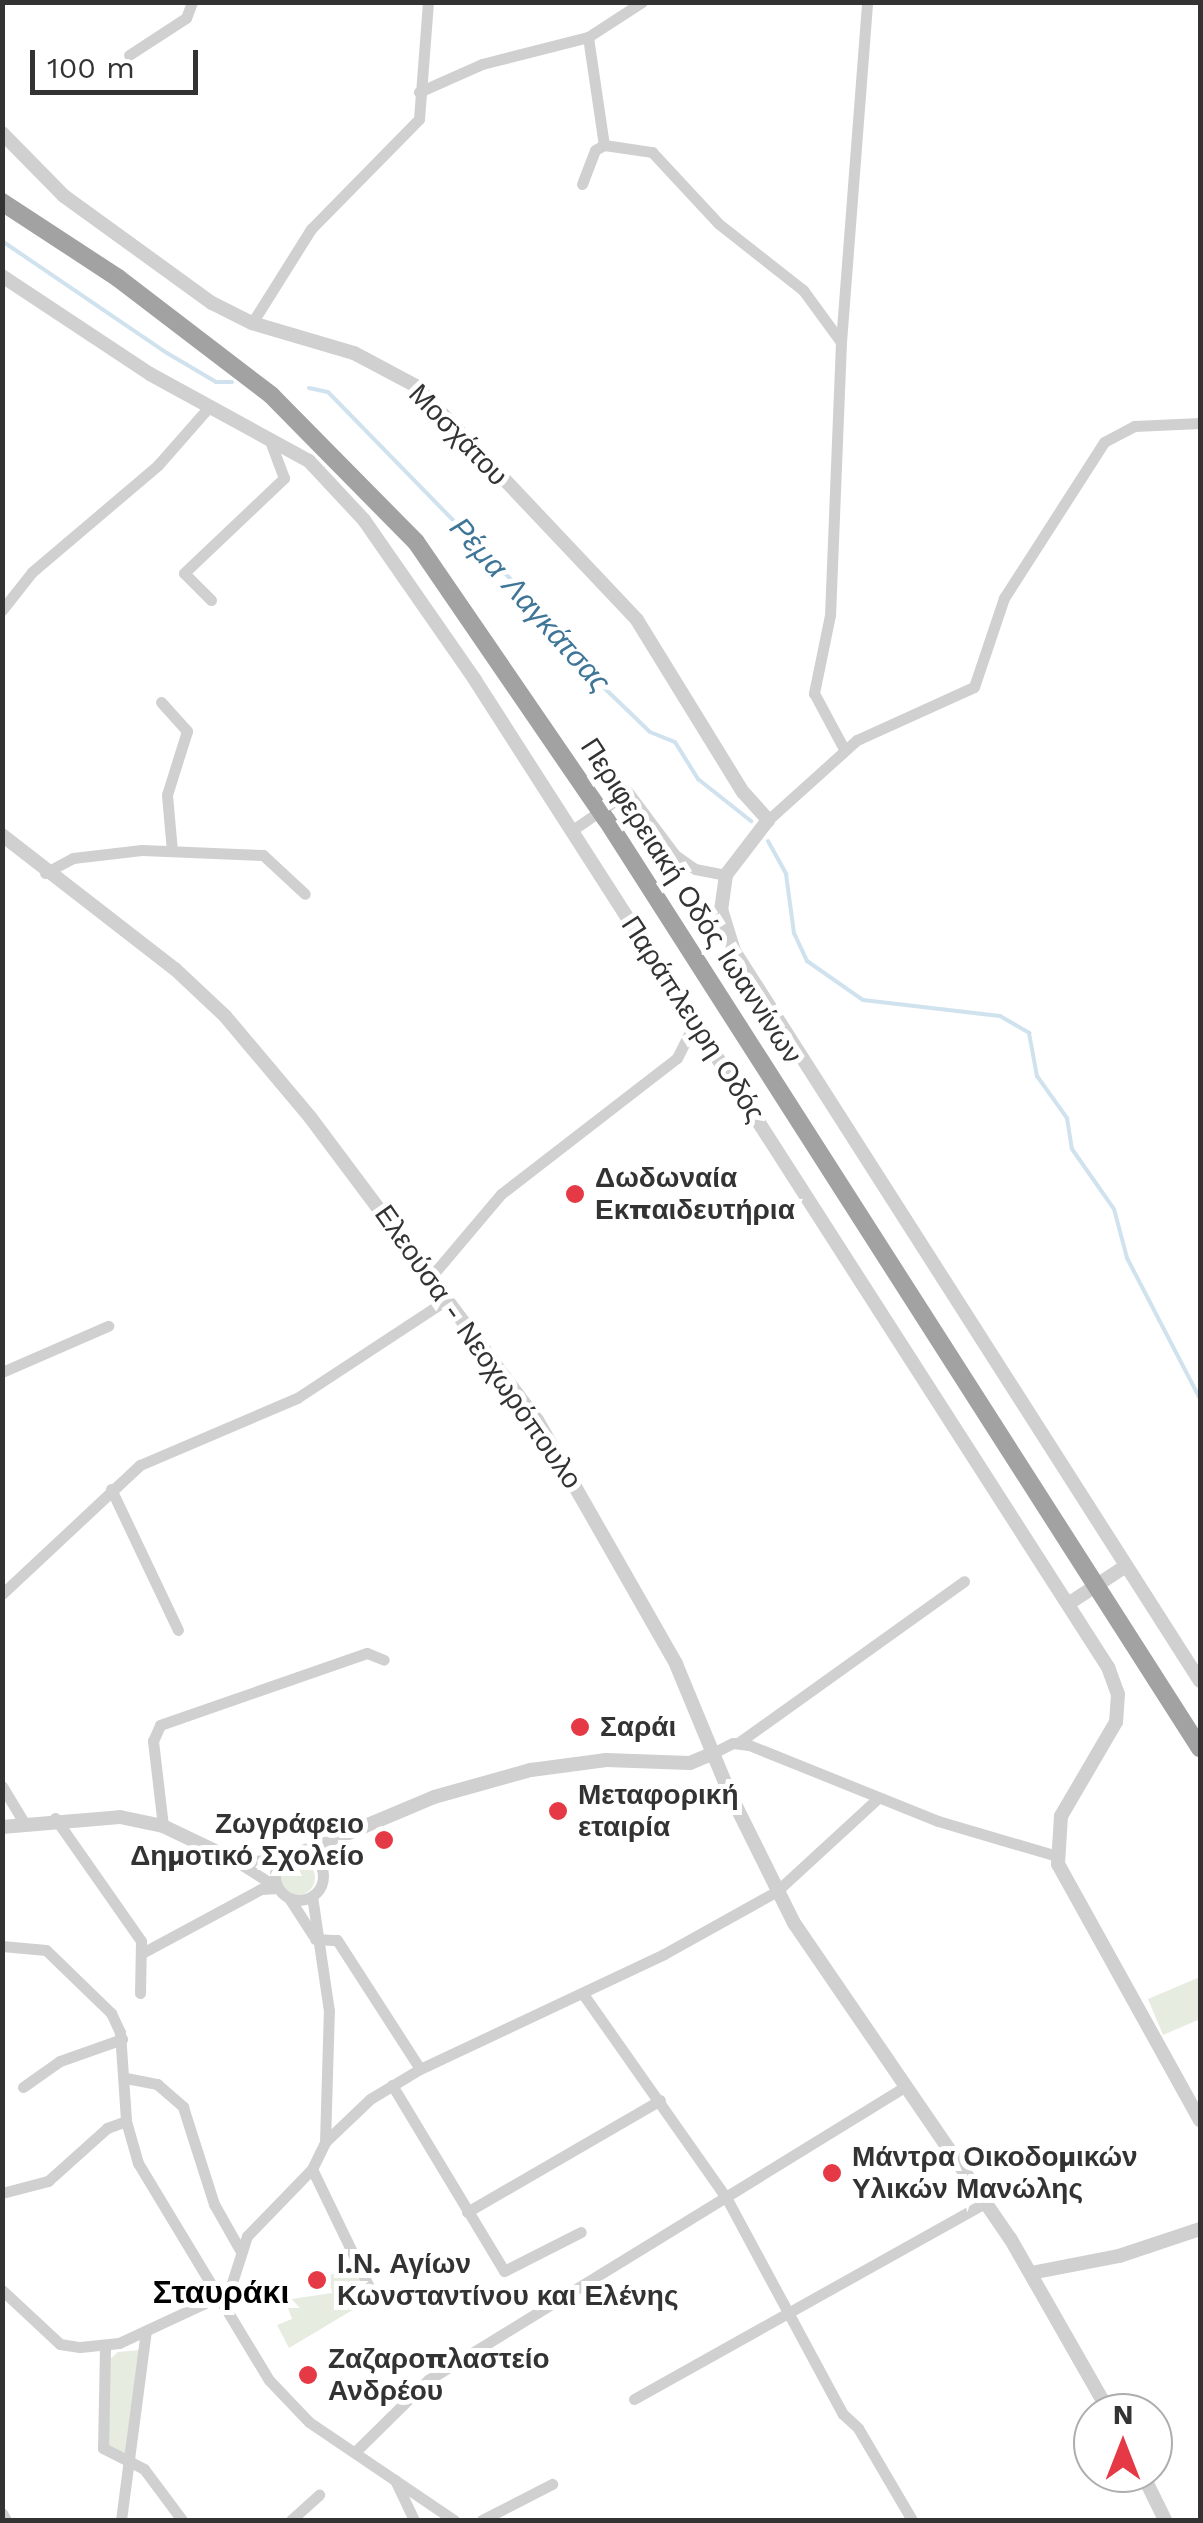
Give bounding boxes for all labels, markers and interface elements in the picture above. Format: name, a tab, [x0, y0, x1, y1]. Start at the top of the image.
scale bar	[35, 30, 202, 92]
text: 100 m	[47, 50, 135, 85]
street label: Μοσχάτου	[402, 377, 514, 493]
water label: Ρέμα Λαγκάτσας	[442, 510, 618, 700]
street label: Περιφερειακή Οδός Ιωαννίνων	[573, 732, 809, 1070]
street label: Παράπλευρη Οδός	[614, 910, 772, 1128]
place label: Δωδωναία Εκπαιδευτήρια	[595, 1161, 795, 1227]
marker: Δωδωναία Εκπαιδευτήρια	[564, 1183, 586, 1205]
street label: Ελεούσα - Νεοχωρόπουλο	[367, 1199, 589, 1495]
place label: Σαράι	[600, 1710, 676, 1744]
marker: Σαράι	[569, 1716, 591, 1738]
place label: Μεταφορική εταιρία	[578, 1778, 738, 1844]
marker: Μεταφορική εταιρία	[547, 1800, 569, 1822]
place label: Ζωγράφειο Δημοτικό Σχολείο	[130, 1807, 364, 1873]
marker: Ζωγράφειο Δημοτικό Σχολείο	[373, 1829, 395, 1851]
place label: Μάντρα Οικοδομικών Υλικών Μανώλης	[852, 2140, 1138, 2206]
marker: Μάντρα Οικοδομικών Υλικών Μανώλης	[821, 2162, 843, 2184]
place label: Ι.Ν. Αγίων Κωνσταντίνου και Ελένης	[337, 2247, 679, 2313]
marker: Ι.Ν. Αγίων Κωνσταντίνου και Ελένης	[306, 2269, 328, 2291]
district label: Σταυράκι	[153, 2273, 289, 2311]
place label: Ζαζαροπλαστείο Ανδρέου	[328, 2342, 550, 2408]
marker: Ζαζαροπλαστείο Ανδρέου	[297, 2364, 319, 2386]
north arrow	[1073, 2393, 1173, 2493]
text: N	[1113, 2398, 1133, 2431]

